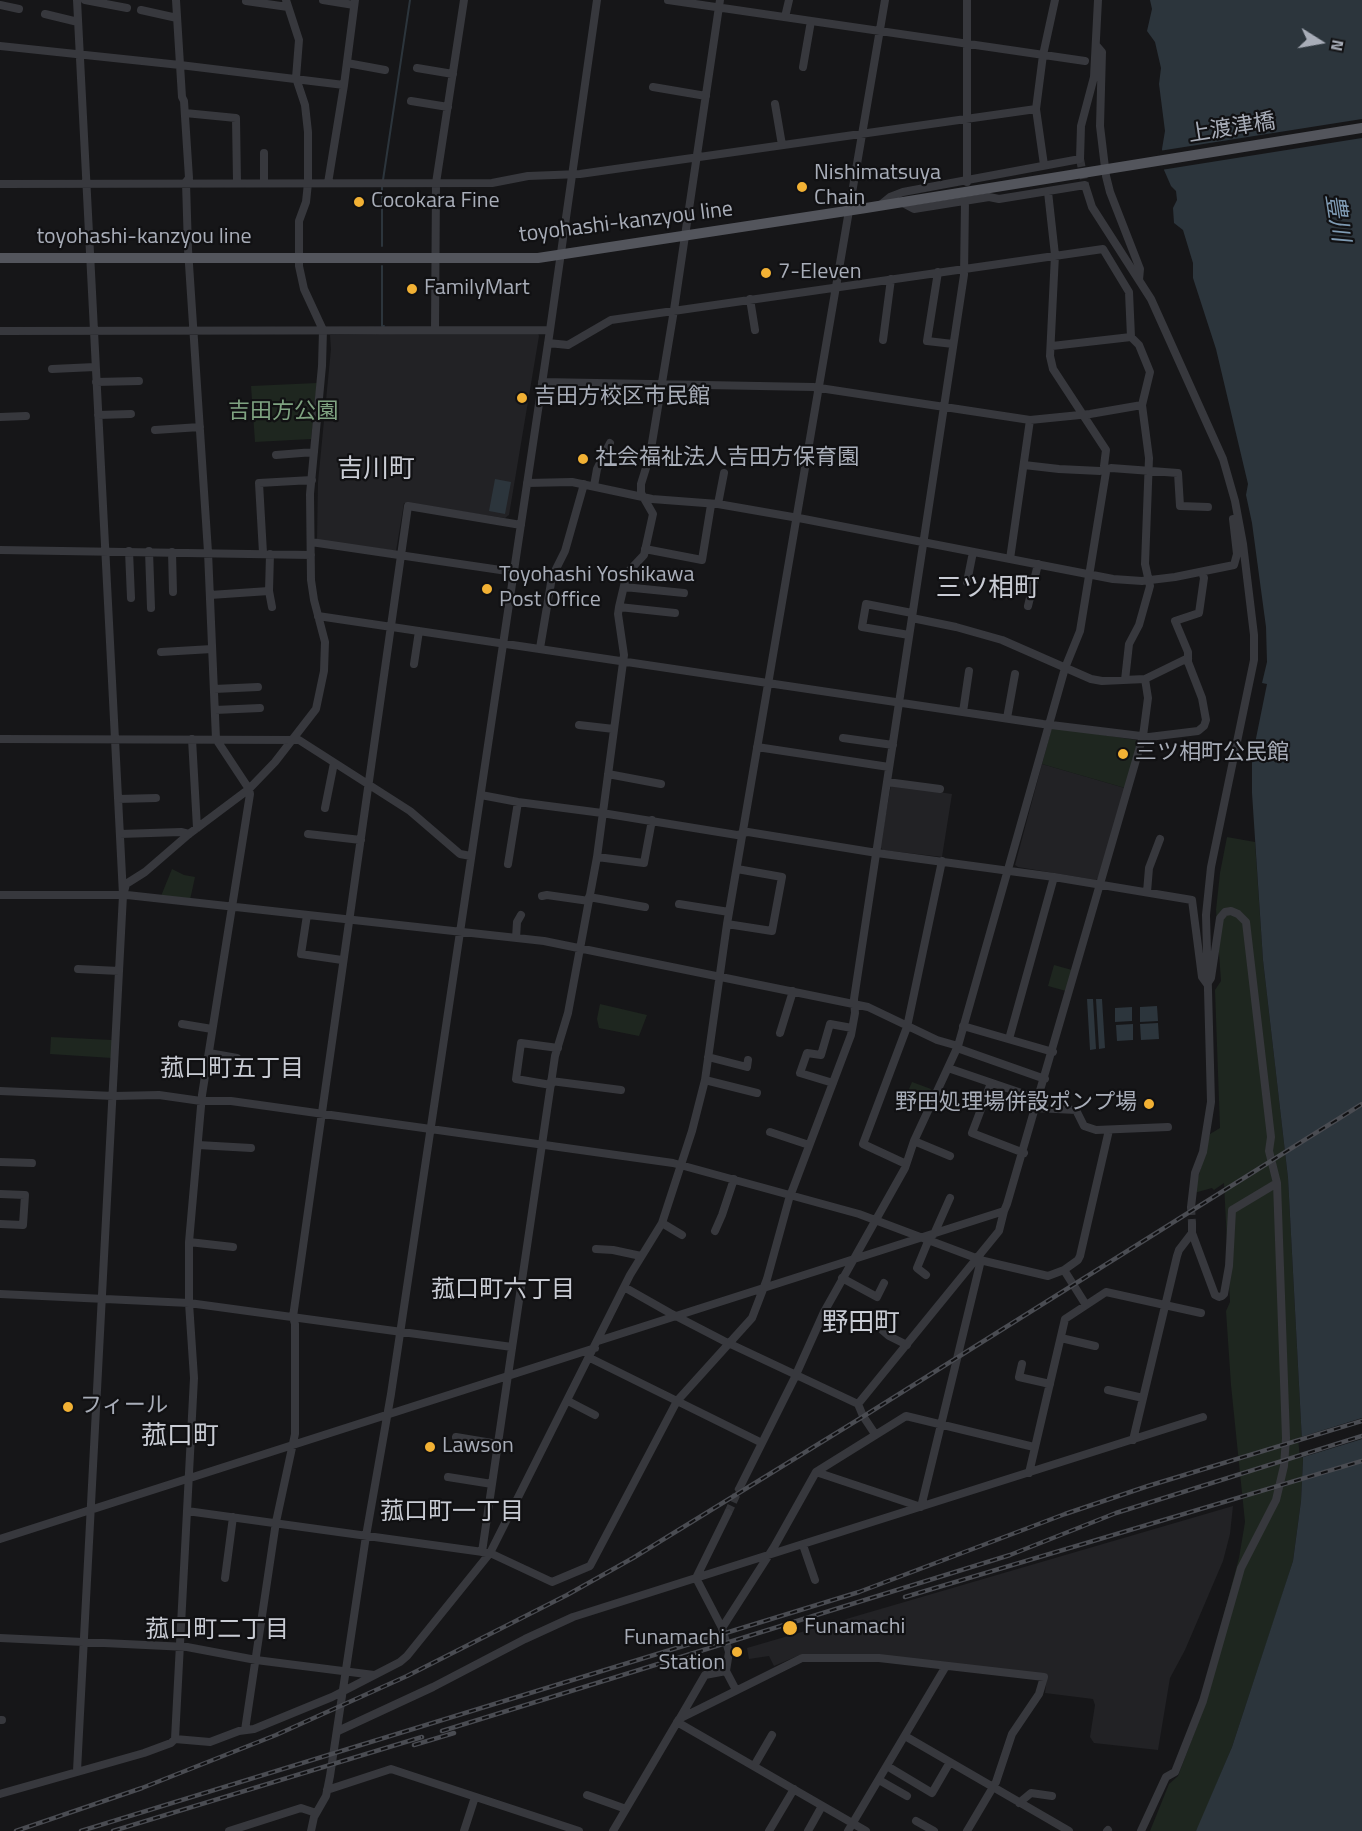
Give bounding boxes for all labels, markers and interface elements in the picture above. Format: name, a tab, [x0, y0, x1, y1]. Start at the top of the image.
north arrow	[1290, 12, 1350, 72]
text: N	[1325, 38, 1351, 53]
street label: 上渡津橋	[1186, 109, 1278, 149]
place label: Nishimatsuya Chain	[814, 161, 941, 212]
marker: Nishimatsuya Chain	[795, 180, 809, 194]
place label: Cocokara Fine	[371, 189, 500, 215]
water label: 豊川	[1318, 192, 1354, 244]
marker: Cocokara Fine	[352, 195, 366, 209]
street label: toyohashi-kanzyou line	[518, 197, 734, 249]
street label: toyohashi-kanzyou line	[36, 225, 252, 251]
place label: 7-Eleven	[778, 260, 861, 286]
marker: 7-Eleven	[759, 266, 773, 280]
place label: FamilyMart	[424, 276, 530, 302]
marker: FamilyMart	[405, 282, 419, 296]
place label: 吉田方校区市民館	[534, 385, 710, 411]
marker: 吉田方校区市民館	[515, 391, 529, 405]
park label: 吉田方公園	[228, 400, 338, 426]
place label: 社会福祉法人吉田方保育園	[595, 446, 859, 472]
marker: 社会福祉法人吉田方保育園	[576, 452, 590, 466]
district label: 吉川町	[337, 455, 415, 487]
place label: Toyohashi Yoshikawa Post Office	[499, 563, 694, 614]
district label: 三ツ相町	[936, 574, 1040, 606]
marker: Toyohashi Yoshikawa Post Office	[480, 582, 494, 596]
place label: 三ツ相町公民館	[1135, 741, 1289, 767]
marker: 三ツ相町公民館	[1116, 747, 1130, 761]
district label: 菰口町五丁目	[160, 1056, 304, 1084]
place label: 野田処理場併設ポンプ場	[895, 1091, 1137, 1117]
marker: 野田処理場併設ポンプ場	[1142, 1097, 1156, 1111]
district label: 菰口町六丁目	[431, 1277, 575, 1305]
district label: 野田町	[822, 1309, 900, 1341]
place label: フィール	[80, 1394, 168, 1420]
marker: フィール	[61, 1400, 75, 1414]
district label: 菰口町	[141, 1422, 219, 1454]
place label: Lawson	[442, 1434, 514, 1460]
marker: Lawson	[423, 1440, 437, 1454]
district label: 菰口町一丁目	[380, 1499, 524, 1527]
place label: Funamachi	[804, 1615, 905, 1641]
district label: 菰口町二丁目	[145, 1617, 289, 1645]
marker: Funamachi	[781, 1619, 799, 1637]
place label: Funamachi Station	[624, 1626, 725, 1678]
marker: Funamachi Station	[730, 1645, 744, 1659]

